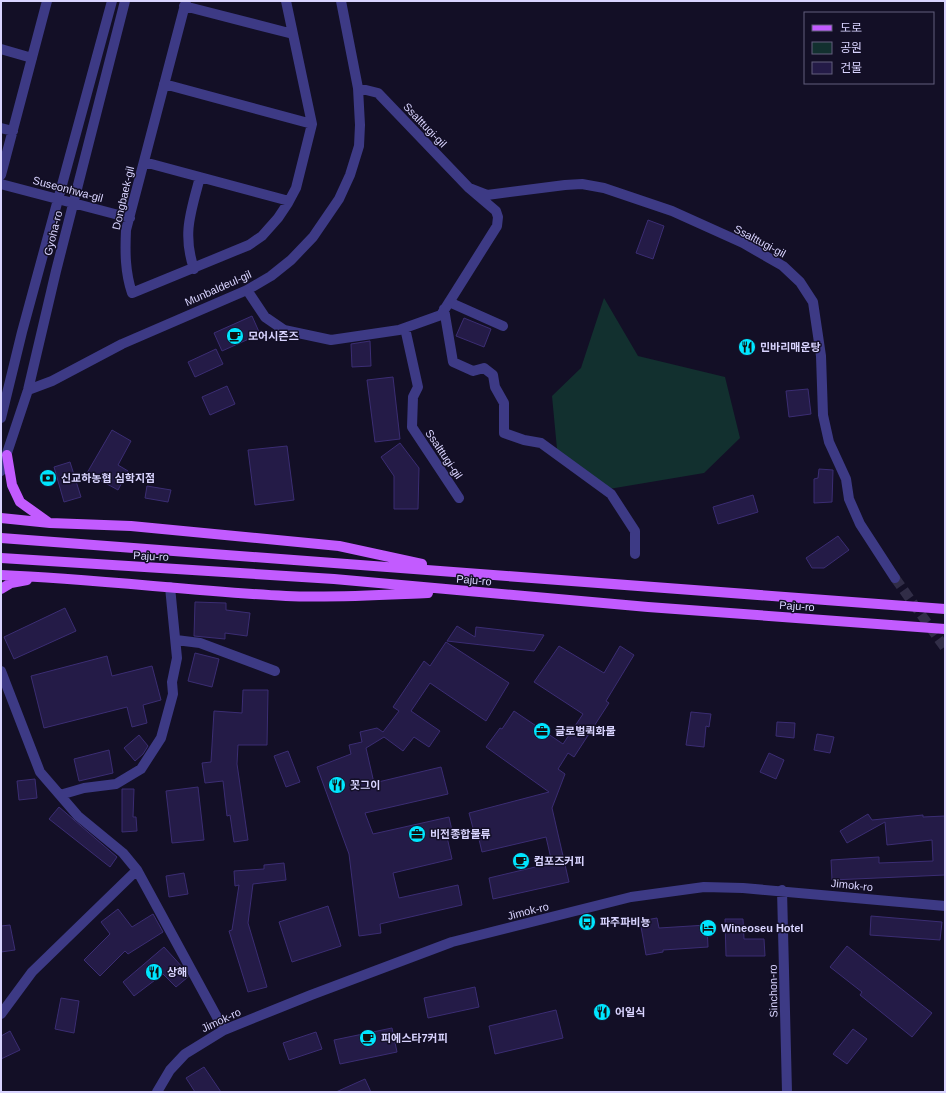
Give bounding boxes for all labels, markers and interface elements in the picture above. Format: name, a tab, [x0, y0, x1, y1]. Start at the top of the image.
legend	[804, 12, 934, 84]
text: 도로	[840, 21, 862, 35]
text: 공원	[840, 41, 862, 55]
text: 건물	[840, 61, 862, 75]
street label: Ssalttugi-gil	[401, 100, 449, 150]
street label: Dongbaek-gil	[110, 165, 136, 231]
street label: Suseonhwa-gil	[32, 174, 104, 204]
street label: Gyoha-ro	[42, 209, 64, 257]
street label: Ssalttugi-gil	[732, 222, 788, 260]
street label: Munbaldeul-gil	[183, 268, 253, 308]
cafe icon: 모어시즌즈	[225, 326, 245, 346]
place label: 모어시즌즈	[248, 330, 299, 342]
restaurant icon: 민바리매운탕	[737, 337, 757, 357]
place label: 민바리매운탕	[760, 341, 821, 353]
street label: Ssalttugi-gil	[423, 427, 465, 481]
bank icon: 신교하농협 심학지점	[38, 468, 58, 488]
place label: 신교하농협 심학지점	[61, 472, 155, 484]
street label: Paju-ro	[133, 549, 169, 563]
street label: Paju-ro	[456, 572, 492, 588]
street label: Paju-ro	[779, 599, 815, 613]
office icon: 글로벌퀵화물	[532, 721, 552, 741]
place label: 글로벌퀵화물	[555, 725, 616, 737]
restaurant icon: 꼿그이	[327, 775, 347, 795]
place label: 꼿그이	[350, 779, 380, 791]
office icon: 비전종합물류	[407, 824, 427, 844]
place label: 비전종합물류	[430, 828, 491, 840]
cafe icon: 컴포즈커피	[511, 851, 531, 871]
place label: 컴포즈커피	[534, 855, 585, 867]
street label: Jimok-ro	[830, 877, 874, 893]
street label: Jimok-ro	[506, 900, 550, 922]
bus stop icon: 파주파비뇽	[577, 912, 597, 932]
place label: 파주파비뇽	[600, 916, 651, 928]
hotel icon: Wineoseu Hotel	[698, 918, 718, 938]
place label: Wineoseu Hotel	[721, 922, 803, 934]
restaurant icon: 상해	[144, 962, 164, 982]
street label: Sinchon-ro	[767, 964, 779, 1018]
place label: 상해	[167, 966, 187, 978]
restaurant icon: 어일식	[592, 1002, 612, 1022]
street label: Jimok-ro	[199, 1006, 243, 1034]
place label: 어일식	[615, 1006, 645, 1018]
cafe icon: 피에스타7커피	[358, 1028, 378, 1048]
place label: 피에스타7커피	[381, 1032, 448, 1044]

